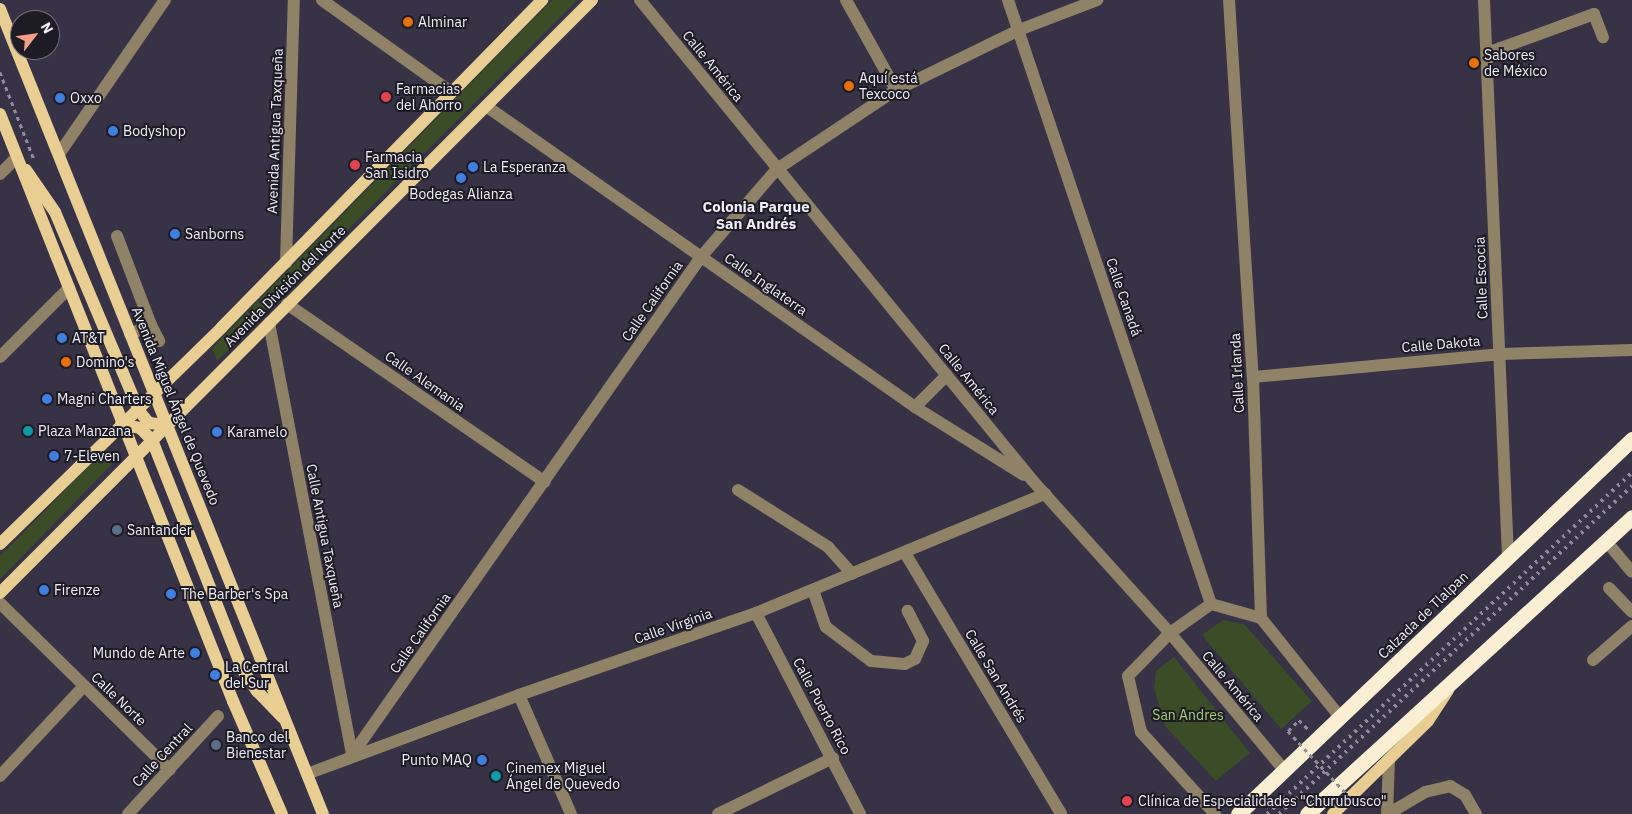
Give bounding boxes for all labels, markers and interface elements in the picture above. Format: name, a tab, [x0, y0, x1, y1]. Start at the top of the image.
north arrow	[10, 10, 60, 60]
place label: Alminar	[418, 14, 467, 30]
marker: Alminar	[402, 16, 414, 28]
text: N	[37, 19, 57, 37]
street label: Calle América	[679, 27, 747, 105]
place label: Sabores de México	[1484, 47, 1547, 80]
street label: Avenida Antigua Taxqueña	[264, 48, 286, 214]
marker: Sabores de México	[1468, 57, 1480, 69]
place label: Aquí está Texcoco	[859, 70, 918, 102]
marker: Aquí está Texcoco	[843, 80, 855, 92]
place label: Farmacias del Ahorro	[396, 81, 462, 114]
place label: Oxxo	[70, 90, 102, 106]
marker: Farmacias del Ahorro	[380, 91, 392, 103]
marker: Oxxo	[54, 92, 66, 104]
place label: Bodyshop	[123, 123, 186, 139]
marker: Bodyshop	[107, 125, 119, 137]
place label: Farmacia San Isidro	[365, 149, 429, 182]
marker: Farmacia San Isidro	[349, 159, 361, 171]
place label: La Esperanza	[483, 159, 566, 175]
marker: La Esperanza	[467, 161, 479, 173]
marker: Bodegas Alianza	[455, 172, 467, 184]
place label: Bodegas Alianza	[409, 186, 513, 202]
district label: Colonia Parque San Andrés	[702, 197, 810, 232]
street label: Avenida División del Norte	[221, 222, 349, 350]
place label: Sanborns	[185, 226, 244, 242]
marker: Sanborns	[169, 228, 181, 240]
street label: Calle Escocia	[1471, 236, 1491, 320]
street label: Calle Inglaterra	[721, 249, 811, 319]
street label: Calle Canadá	[1103, 256, 1145, 338]
street label: Calle California	[618, 257, 686, 345]
street label: Avenida Miguel Ángel de Quevedo	[128, 304, 224, 508]
place label: AT&T	[72, 330, 105, 346]
marker: AT&T	[56, 332, 68, 344]
street label: Calle Irlanda	[1227, 332, 1247, 414]
street label: Calle Dakota	[1401, 332, 1481, 356]
street label: Calle América	[935, 340, 1003, 418]
street label: Calle Alemania	[382, 347, 468, 415]
place label: Domino's	[76, 354, 135, 370]
marker: Domino's	[60, 356, 72, 368]
place label: Magni Charters	[57, 391, 152, 407]
marker: Magni Charters	[41, 393, 53, 405]
place label: Plaza Manzana	[38, 423, 131, 439]
place label: Karamelo	[227, 424, 287, 440]
marker: Plaza Manzana	[22, 425, 34, 437]
marker: Karamelo	[211, 426, 223, 438]
place label: 7-Eleven	[64, 448, 120, 464]
marker: 7-Eleven	[48, 450, 60, 462]
street label: Calle Antigua Taxqueña	[303, 462, 347, 610]
place label: Santander	[127, 522, 192, 538]
marker: Santander	[111, 524, 123, 536]
street label: Calzada de Tlalpan	[1375, 568, 1471, 662]
place label: Firenze	[54, 582, 100, 598]
marker: Firenze	[38, 584, 50, 596]
place label: The Barber's Spa	[181, 586, 288, 602]
marker: The Barber's Spa	[165, 588, 177, 600]
street label: Calle California	[386, 589, 454, 677]
street label: Calle Virginia	[632, 605, 714, 647]
street label: Calle San Andrés	[961, 626, 1031, 726]
place label: Mundo de Arte	[93, 645, 185, 661]
marker: Mundo de Arte	[189, 647, 201, 659]
street label: Calle América	[1199, 647, 1267, 725]
street label: Calle Puerto Rico	[789, 655, 855, 757]
place label: La Central del Sur	[225, 659, 288, 692]
street label: Calle Norte	[88, 669, 150, 729]
marker: La Central del Sur	[209, 669, 221, 681]
park label: San Andres	[1152, 707, 1224, 723]
street label: Calle Central	[128, 720, 196, 790]
place label: Banco del Bienestar	[226, 729, 288, 762]
marker: Banco del Bienestar	[210, 739, 222, 751]
place label: Punto MAQ	[402, 752, 472, 768]
marker: Punto MAQ	[476, 754, 488, 766]
place label: Cinemex Miguel Ángel de Quevedo	[506, 760, 620, 792]
marker: Cinemex Miguel Ángel de Quevedo	[490, 770, 502, 782]
place label: Clínica de Especialidades "Churubusco"	[1138, 793, 1387, 809]
marker: Clínica de Especialidades "Churubusco"	[1120, 794, 1134, 808]

